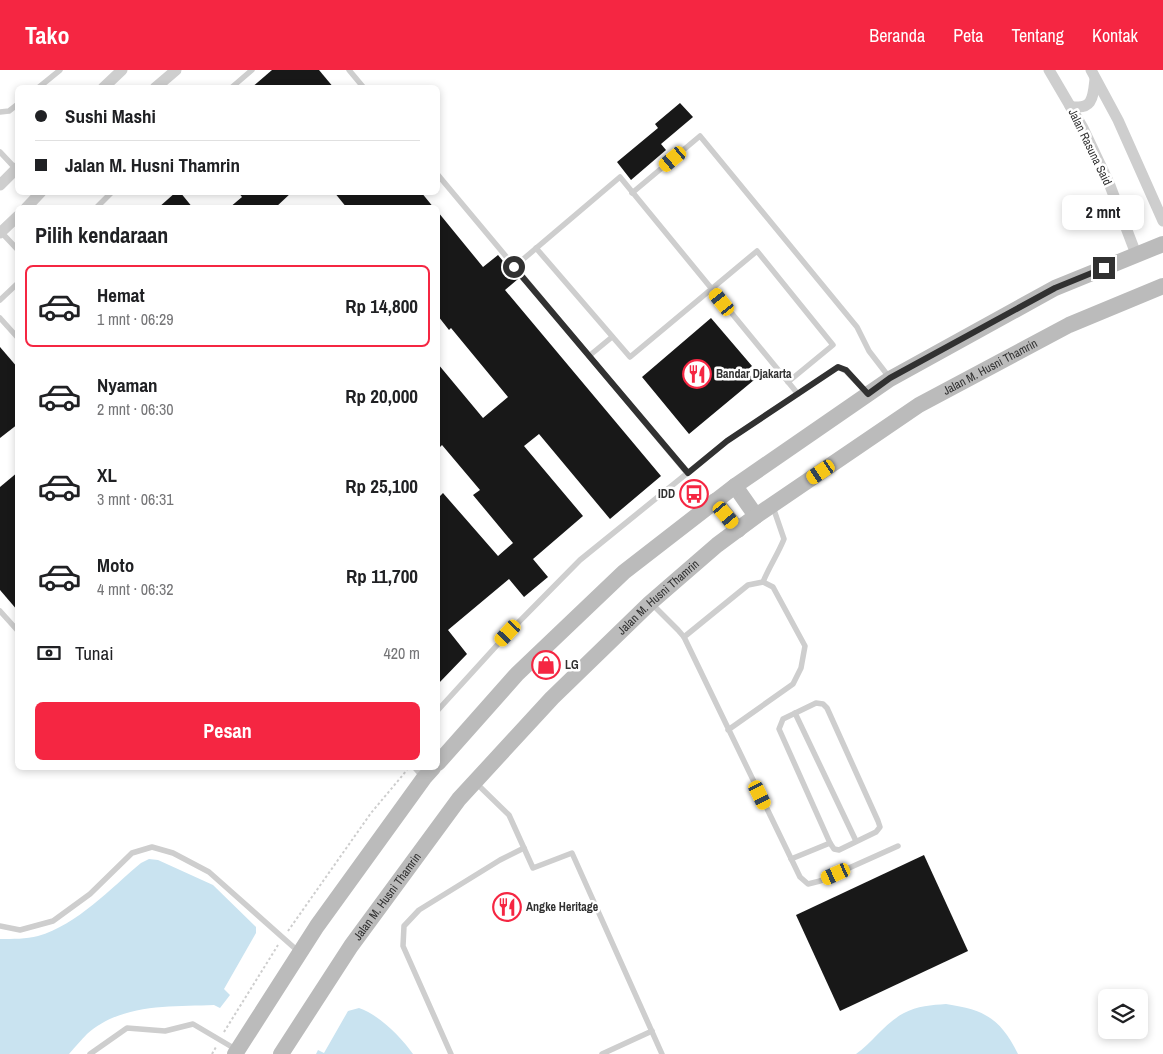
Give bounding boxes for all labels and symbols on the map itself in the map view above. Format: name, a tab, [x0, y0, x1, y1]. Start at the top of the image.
street label: Jalan Rasuna Said	[1065, 106, 1115, 188]
car	[656, 144, 689, 174]
callout: 2 mnt	[1063, 196, 1145, 230]
route start	[503, 256, 525, 278]
route end	[1093, 257, 1115, 279]
car	[706, 286, 737, 318]
street label: Jalan M. Husni Thamrin	[940, 335, 1040, 399]
restaurant icon: Bandar Djakarta	[682, 359, 712, 389]
place label: Bandar Djakarta	[716, 366, 792, 382]
car	[804, 457, 837, 487]
bus stop icon: IDD	[679, 479, 709, 509]
place label: IDD	[658, 486, 675, 502]
car	[710, 499, 741, 531]
street label: Jalan M. Husni Thamrin	[614, 556, 703, 638]
car	[492, 617, 523, 649]
shop icon: LG	[531, 650, 561, 680]
place label: LG	[565, 657, 579, 673]
car	[746, 778, 773, 812]
street label: Jalan M. Husni Thamrin	[350, 850, 425, 944]
car	[819, 861, 852, 887]
restaurant icon: Angke Heritage	[492, 892, 522, 922]
place label: Angke Heritage	[526, 899, 599, 915]

